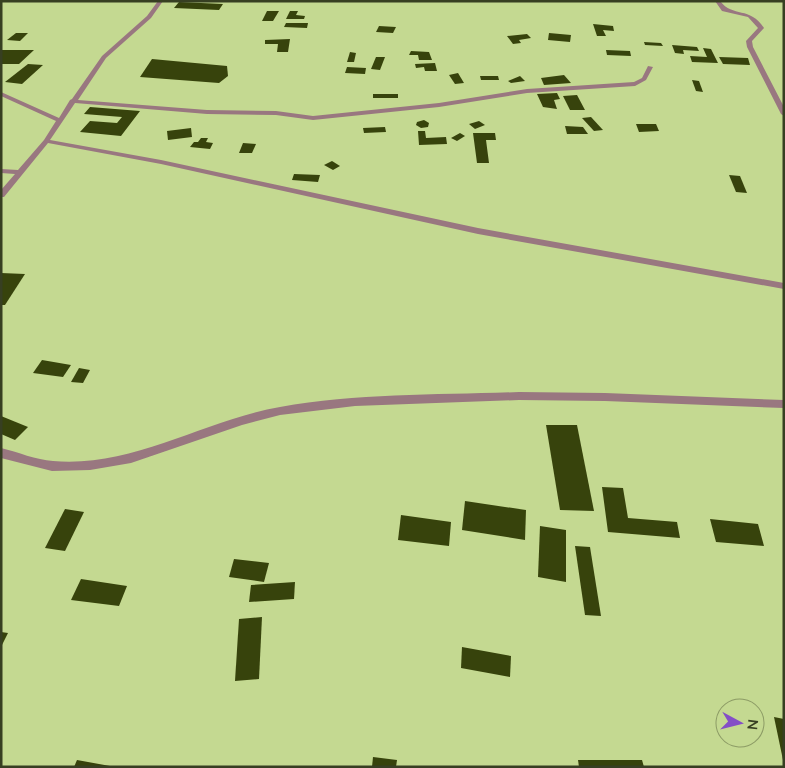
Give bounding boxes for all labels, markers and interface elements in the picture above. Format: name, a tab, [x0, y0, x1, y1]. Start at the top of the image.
north arrow	[715, 698, 765, 748]
text: N	[743, 718, 762, 731]

